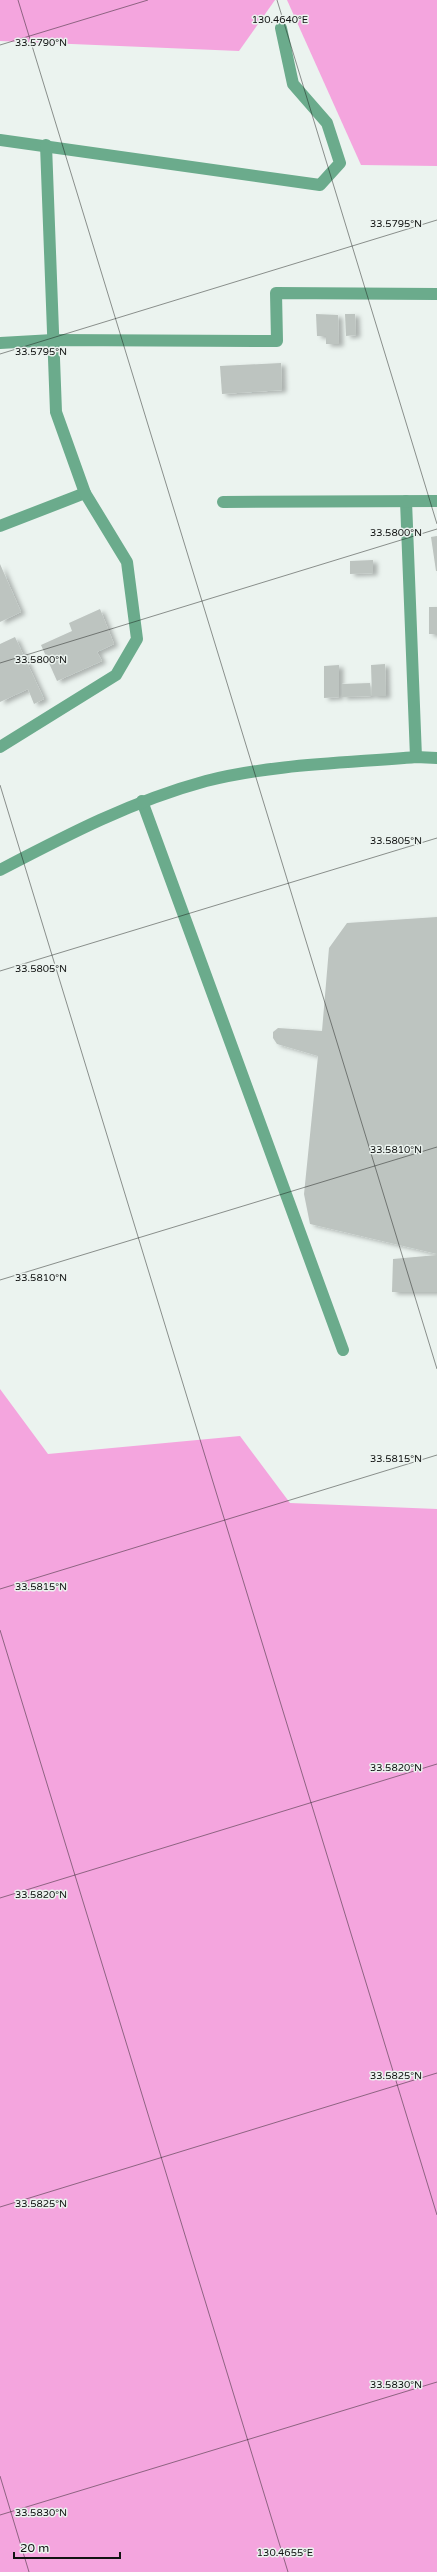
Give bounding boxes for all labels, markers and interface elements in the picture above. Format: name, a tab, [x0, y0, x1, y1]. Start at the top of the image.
text: 130.4640°E	[252, 14, 308, 26]
text: 33.5790°N	[15, 37, 67, 49]
text: 33.5795°N	[370, 218, 422, 230]
text: 33.5795°N	[15, 346, 67, 358]
text: 33.5800°N	[370, 527, 422, 539]
text: 33.5800°N	[15, 654, 67, 666]
text: 33.5805°N	[370, 835, 422, 847]
text: 33.5805°N	[15, 963, 67, 975]
text: 33.5810°N	[370, 1144, 422, 1156]
text: 33.5810°N	[15, 1272, 67, 1284]
text: 33.5815°N	[370, 1453, 422, 1465]
text: 33.5815°N	[15, 1581, 67, 1593]
text: 33.5820°N	[370, 1762, 422, 1774]
text: 33.5820°N	[15, 1889, 67, 1901]
text: 33.5825°N	[370, 2070, 422, 2082]
text: 33.5825°N	[15, 2198, 67, 2210]
text: 33.5830°N	[370, 2379, 422, 2391]
text: 33.5830°N	[15, 2507, 67, 2519]
scale bar	[14, 2534, 120, 2560]
text: 20 m	[20, 2541, 49, 2555]
text: 130.4655°E	[257, 2547, 313, 2559]

